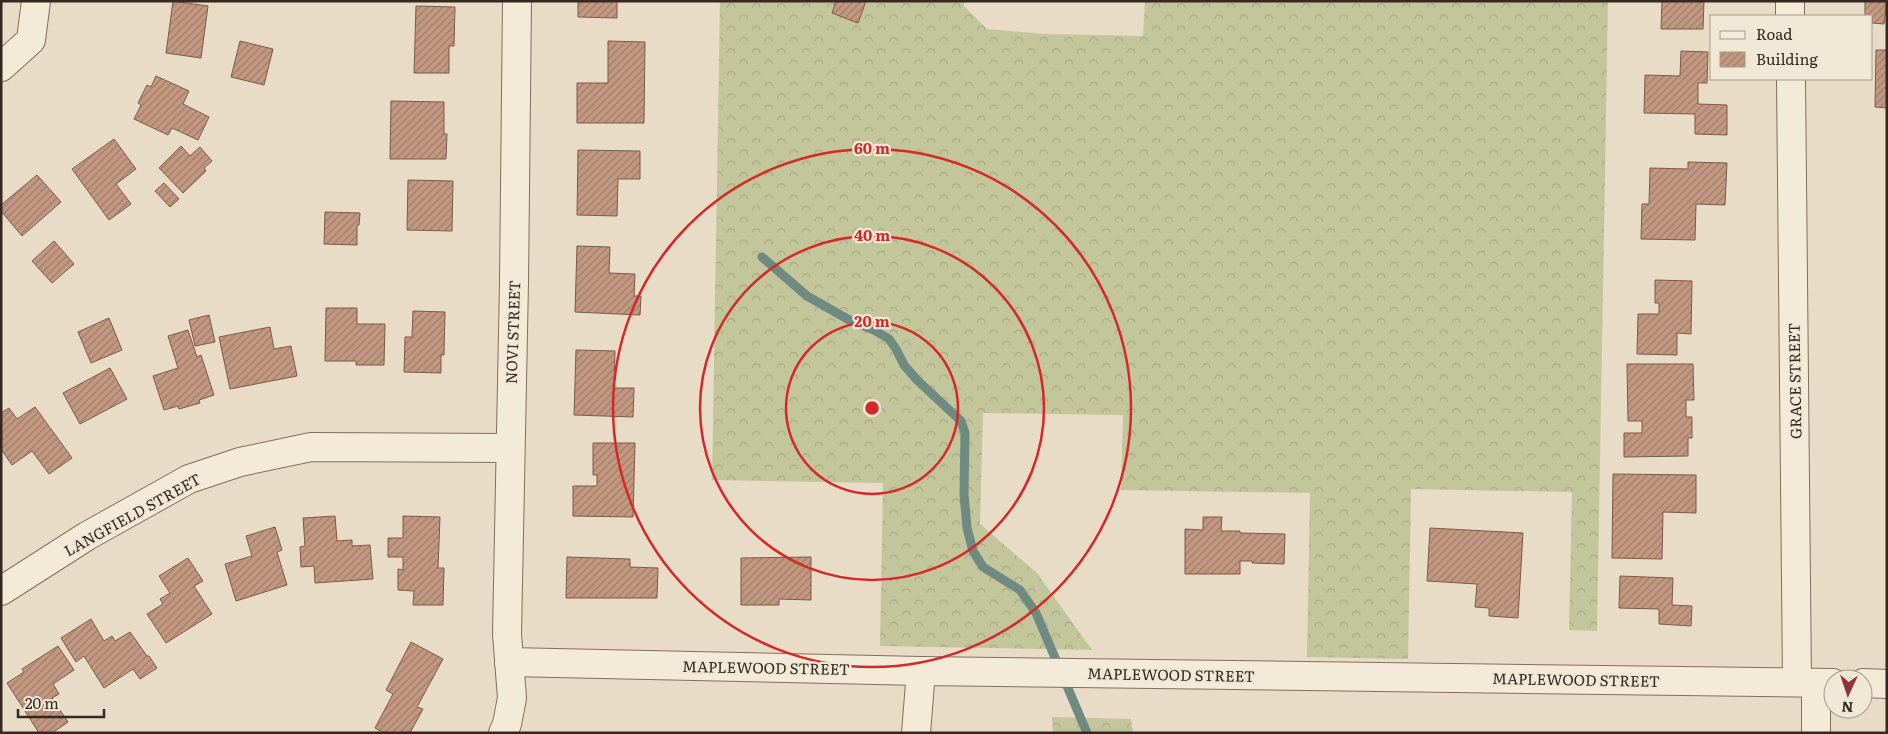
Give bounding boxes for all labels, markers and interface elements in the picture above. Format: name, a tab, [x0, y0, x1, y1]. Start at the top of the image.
legend	[1710, 15, 1873, 80]
text: Road	[1756, 22, 1792, 45]
text: Building	[1756, 47, 1818, 70]
text: 60 m	[854, 136, 890, 159]
text: 40 m	[854, 223, 890, 246]
street label: NOVI STREET	[499, 280, 525, 384]
text: 20 m	[854, 309, 890, 332]
street label: GRACE STREET	[1781, 323, 1807, 439]
centre of rings	[863, 399, 881, 417]
street label: LANGFIELD STREET	[59, 467, 205, 561]
street label: MAPLEWOOD STREET	[682, 654, 850, 680]
street label: MAPLEWOOD STREET	[1087, 661, 1255, 687]
street label: MAPLEWOOD STREET	[1492, 666, 1660, 692]
north arrow	[1823, 669, 1873, 719]
scale bar	[18, 686, 104, 718]
text: 20 m	[25, 691, 59, 714]
text: N	[1841, 698, 1854, 718]

